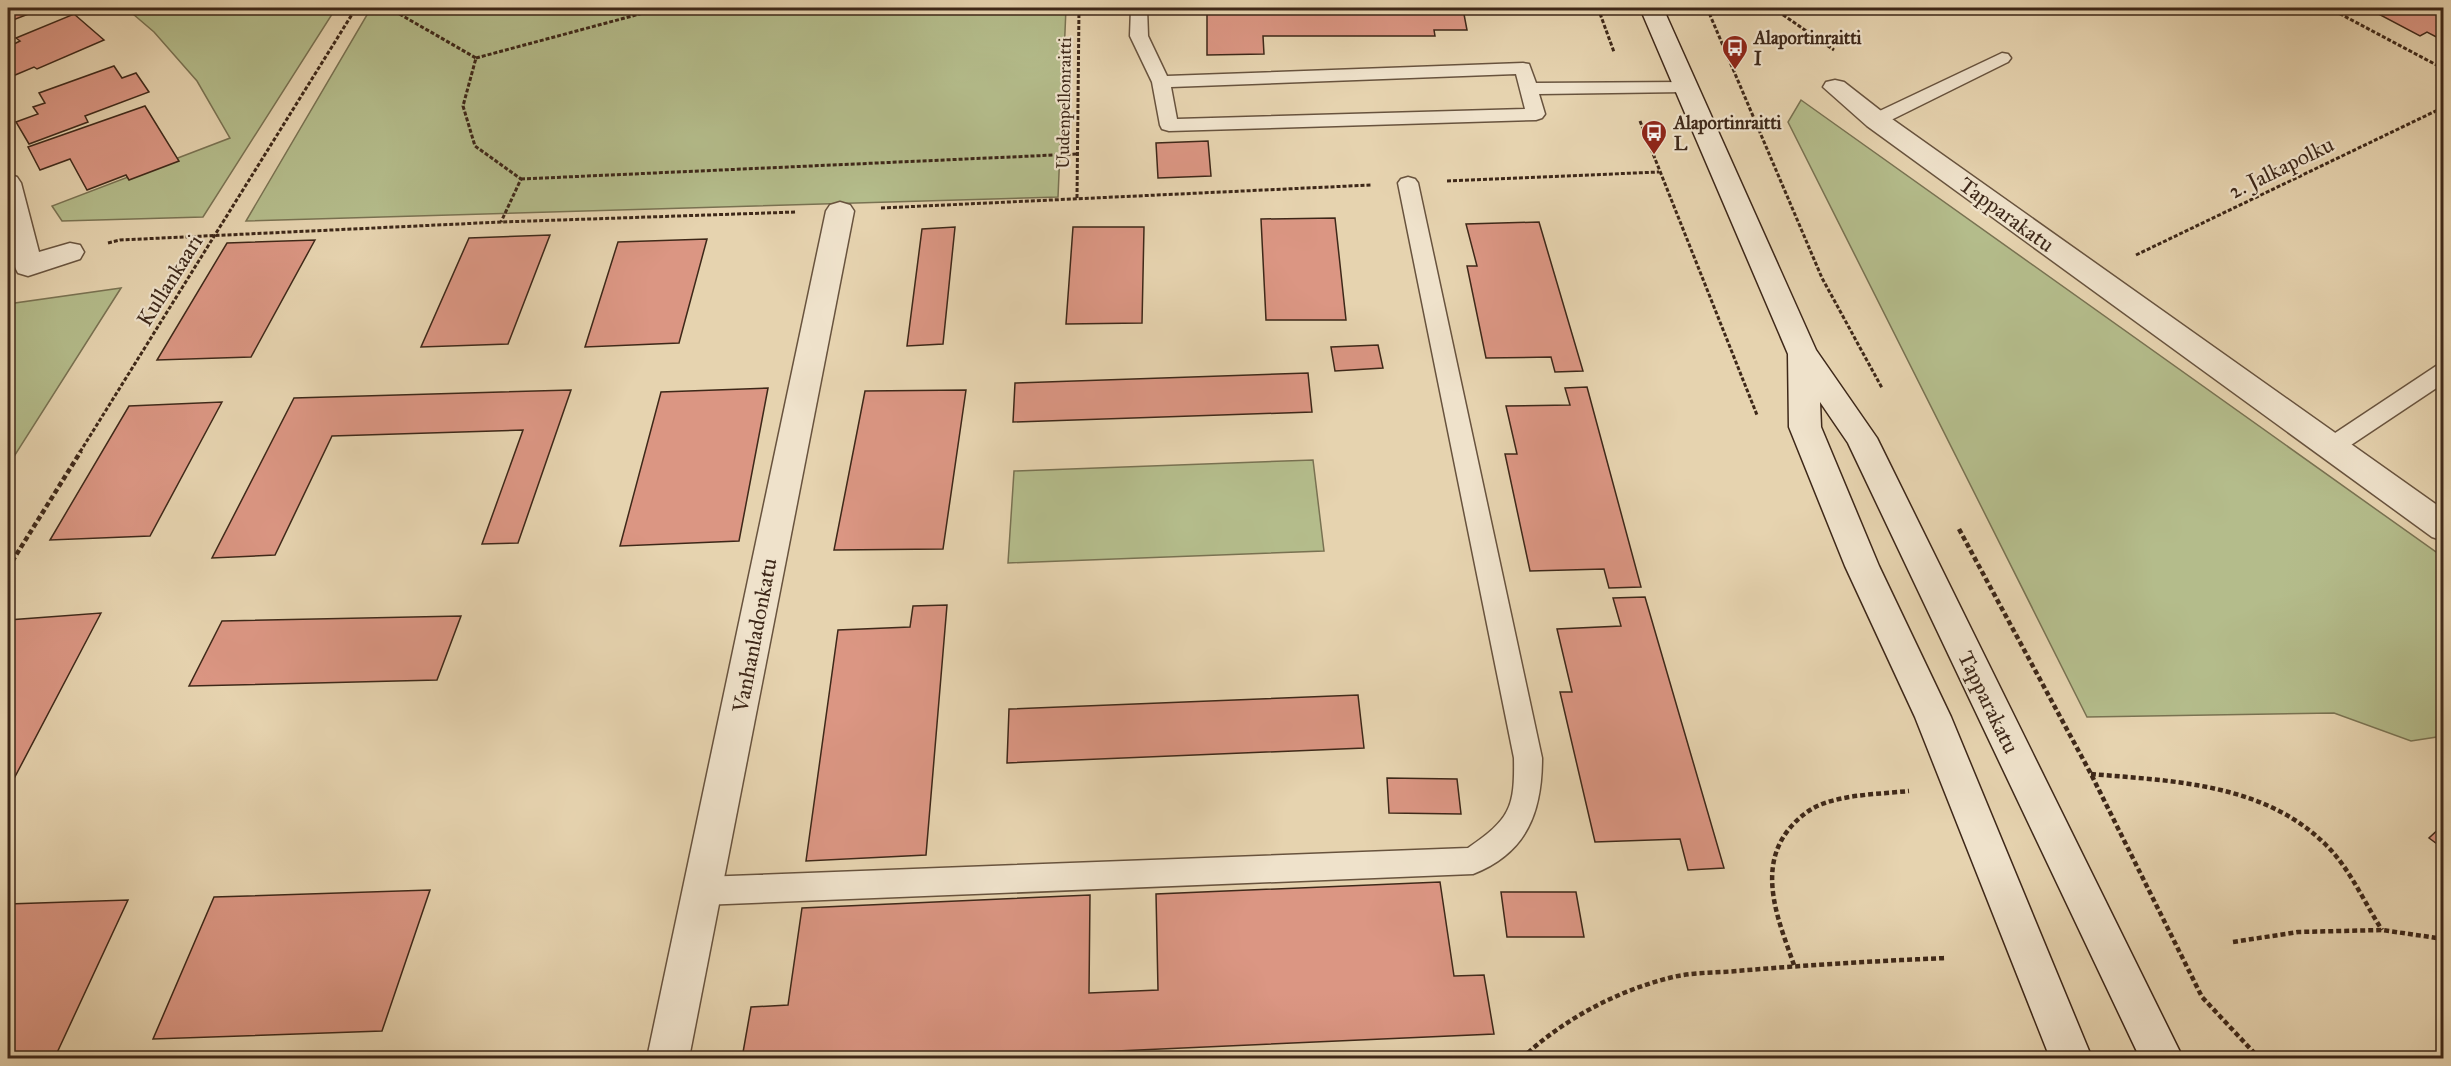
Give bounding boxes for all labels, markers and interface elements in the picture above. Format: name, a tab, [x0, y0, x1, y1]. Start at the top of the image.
place label: Alaportinraitti I	[1753, 27, 1863, 70]
bus stop icon: Alaportinraitti I	[1720, 33, 1750, 71]
street label: Uudenpellonraitti	[1052, 37, 1076, 169]
place label: Alaportinraitti L	[1673, 112, 1783, 155]
bus stop icon: Alaportinraitti L	[1639, 118, 1669, 156]
street label: 2. Jalkapolku	[2224, 130, 2339, 205]
street label: Tapparakatu	[1954, 171, 2060, 258]
street label: Kullankaari	[131, 229, 208, 331]
street label: Vanhanladonkatu	[726, 555, 783, 716]
street label: Tapparakatu	[1952, 646, 2025, 758]

